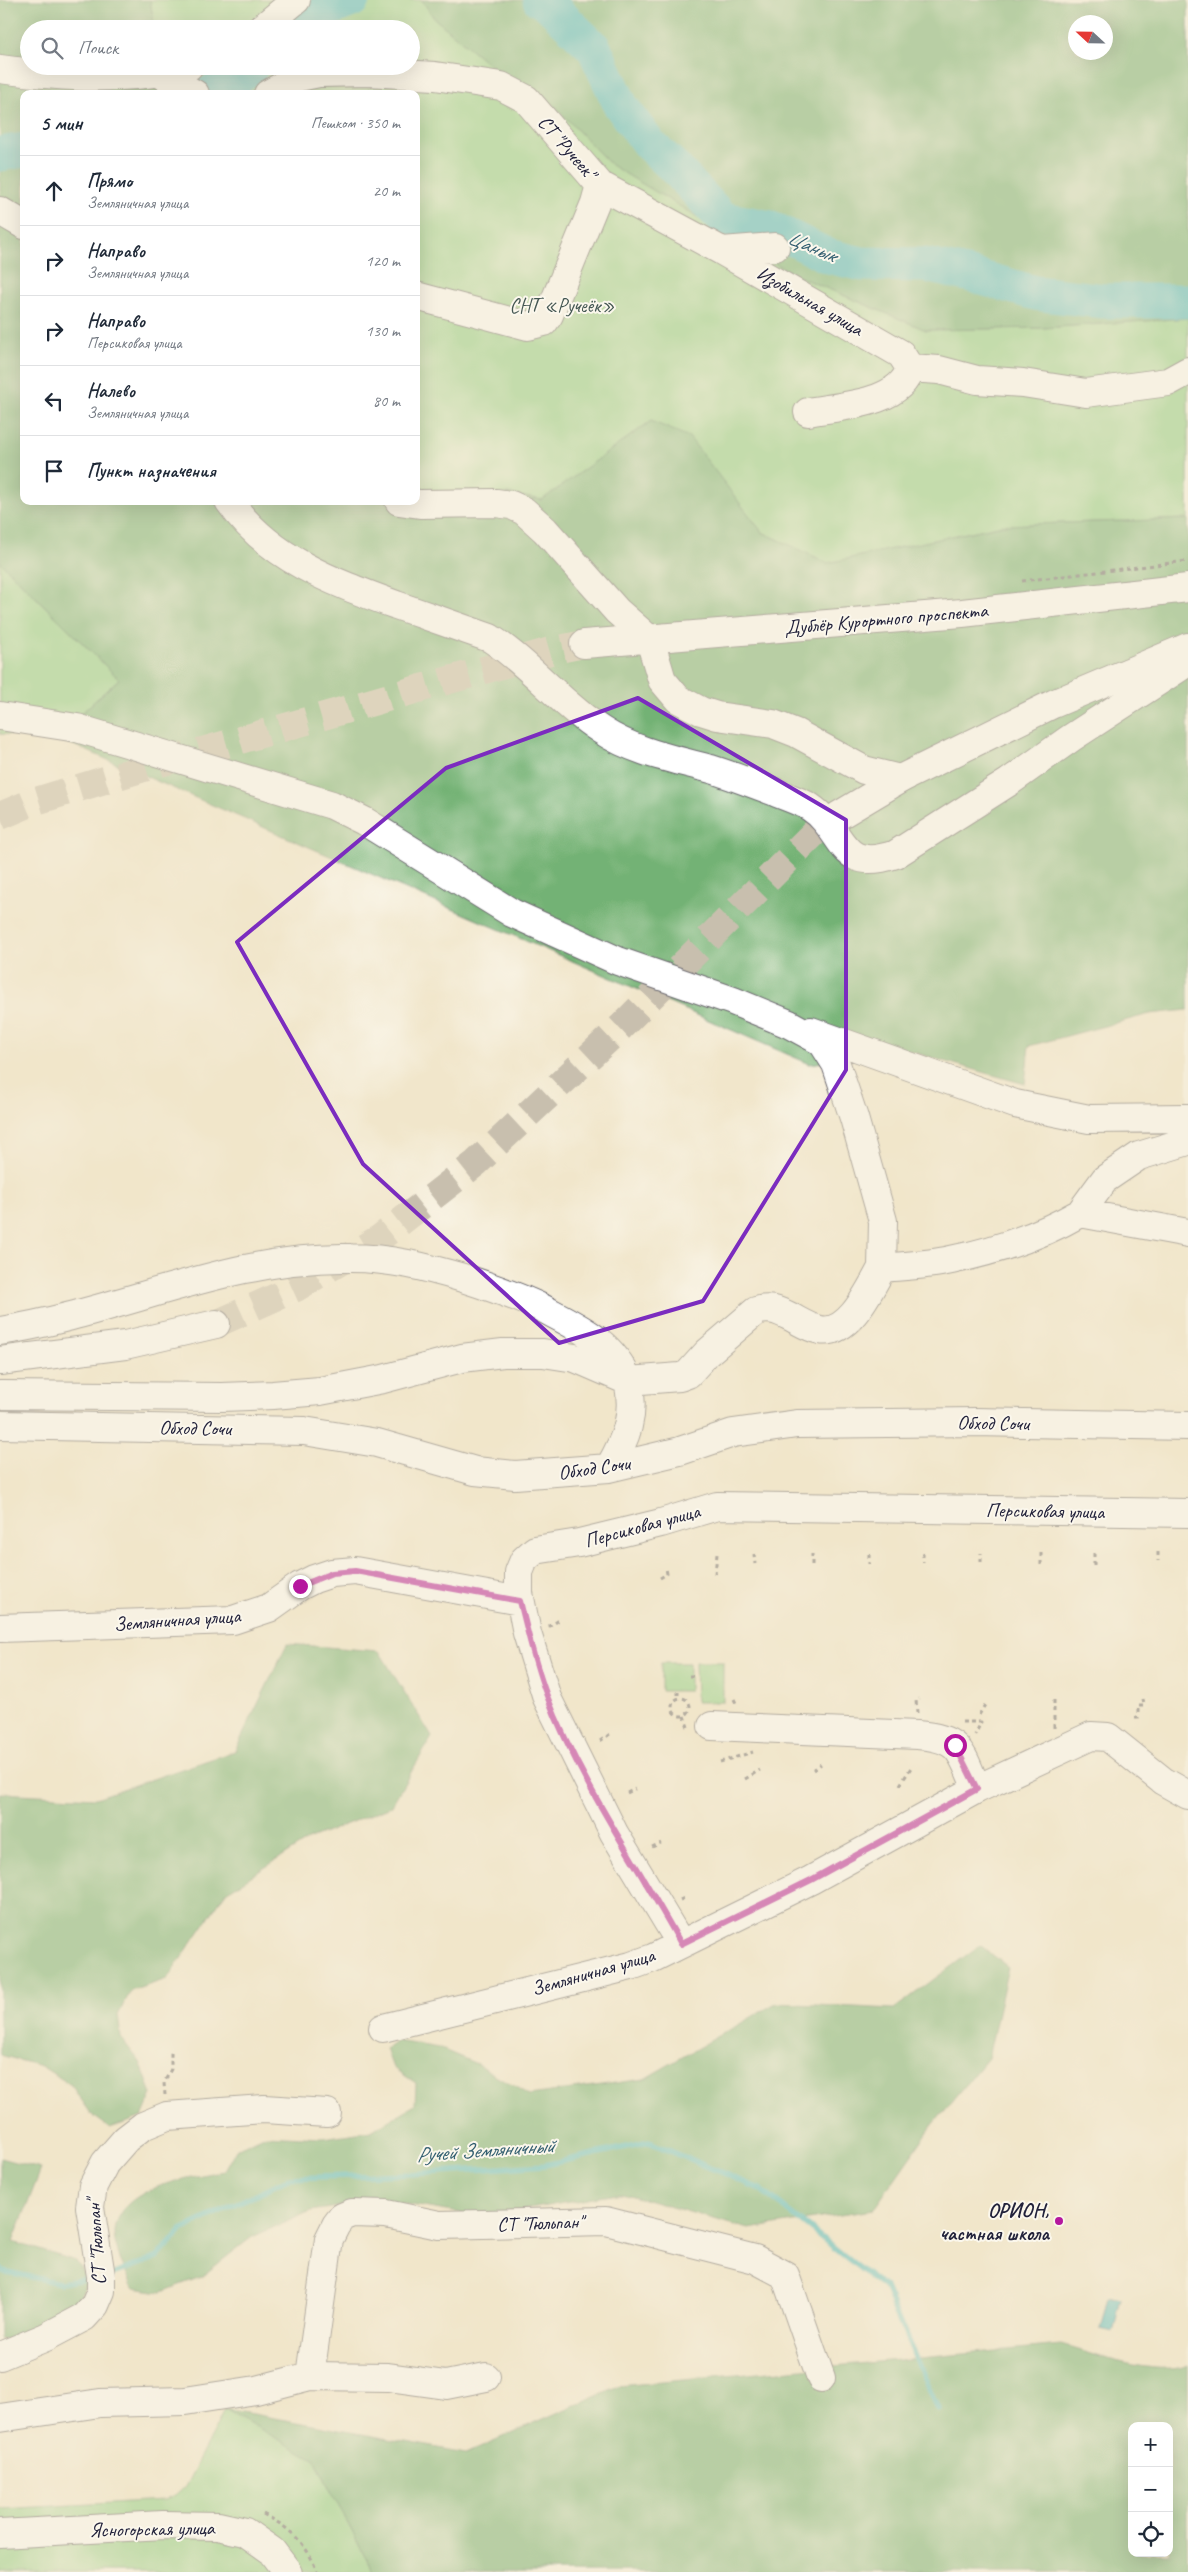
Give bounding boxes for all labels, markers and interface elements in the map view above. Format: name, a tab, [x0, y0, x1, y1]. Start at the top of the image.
north arrow	[1068, 15, 1113, 60]
search box	[20, 20, 420, 75]
icon: search	[38, 34, 66, 62]
text: Поиск	[78, 36, 118, 60]
text: 5 мин	[40, 110, 82, 136]
street label: СТ "Ручеек"	[533, 110, 604, 187]
text: Пешком · 350 m	[311, 113, 400, 133]
text: Прямо	[87, 169, 132, 193]
icon: ahead	[40, 177, 68, 205]
text: 20 m	[373, 181, 400, 201]
text: Земляничная улица	[87, 193, 188, 213]
water label: Цанык	[784, 224, 844, 269]
text: Направо	[87, 239, 145, 263]
icon: right	[40, 247, 68, 275]
text: 120 m	[366, 251, 400, 271]
street label: Изобильная улица	[752, 260, 869, 343]
text: Земляничная улица	[87, 263, 188, 283]
park label: СНТ «Ручеёк»	[509, 293, 615, 318]
text: Направо	[87, 309, 145, 333]
icon: right	[40, 317, 68, 345]
text: 130 m	[366, 321, 400, 341]
text: Персиковая улица	[87, 333, 182, 353]
text: Налево	[87, 379, 135, 403]
icon: left	[40, 387, 68, 415]
text: 80 m	[373, 391, 400, 411]
text: Земляничная улица	[87, 403, 188, 423]
icon: arrive	[40, 457, 68, 485]
text: Пункт назначения	[87, 459, 216, 483]
street label: Дублёр Курортного проспекта	[783, 598, 990, 640]
street label: Обход Сочи	[957, 1410, 1031, 1436]
street label: Обход Сочи	[159, 1415, 233, 1441]
street label: Обход Сочи	[557, 1450, 633, 1485]
street label: Персиковая улица	[986, 1497, 1106, 1525]
street label: Персиковая улица	[582, 1498, 704, 1553]
route end	[289, 1575, 312, 1598]
street label: Земляничная улица	[113, 1603, 243, 1637]
route start	[944, 1734, 967, 1757]
street label: Земляничная улица	[529, 1942, 659, 2001]
water label: Ручей Земляничный	[415, 2132, 559, 2168]
street label: СТ "Тюльпан"	[80, 2194, 111, 2286]
place label: ОРИОН, частная школа	[940, 2198, 1050, 2246]
street label: СТ "Тюльпан"	[497, 2209, 588, 2237]
marker: ОРИОН, частная школа	[1053, 2215, 1065, 2227]
map controls	[1128, 2422, 1173, 2557]
button: +	[1128, 2422, 1173, 2467]
button: −	[1128, 2467, 1173, 2512]
button: locate	[1128, 2512, 1173, 2557]
street label: Ясногорская улица	[89, 2515, 216, 2543]

